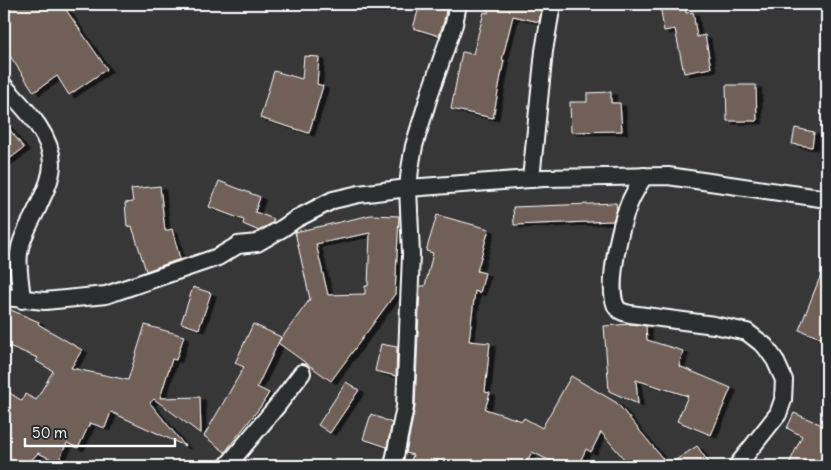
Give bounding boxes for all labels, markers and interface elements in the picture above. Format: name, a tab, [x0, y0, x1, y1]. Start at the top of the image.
scale bar	[25, 415, 175, 447]
text: 50 m	[32, 423, 67, 442]

